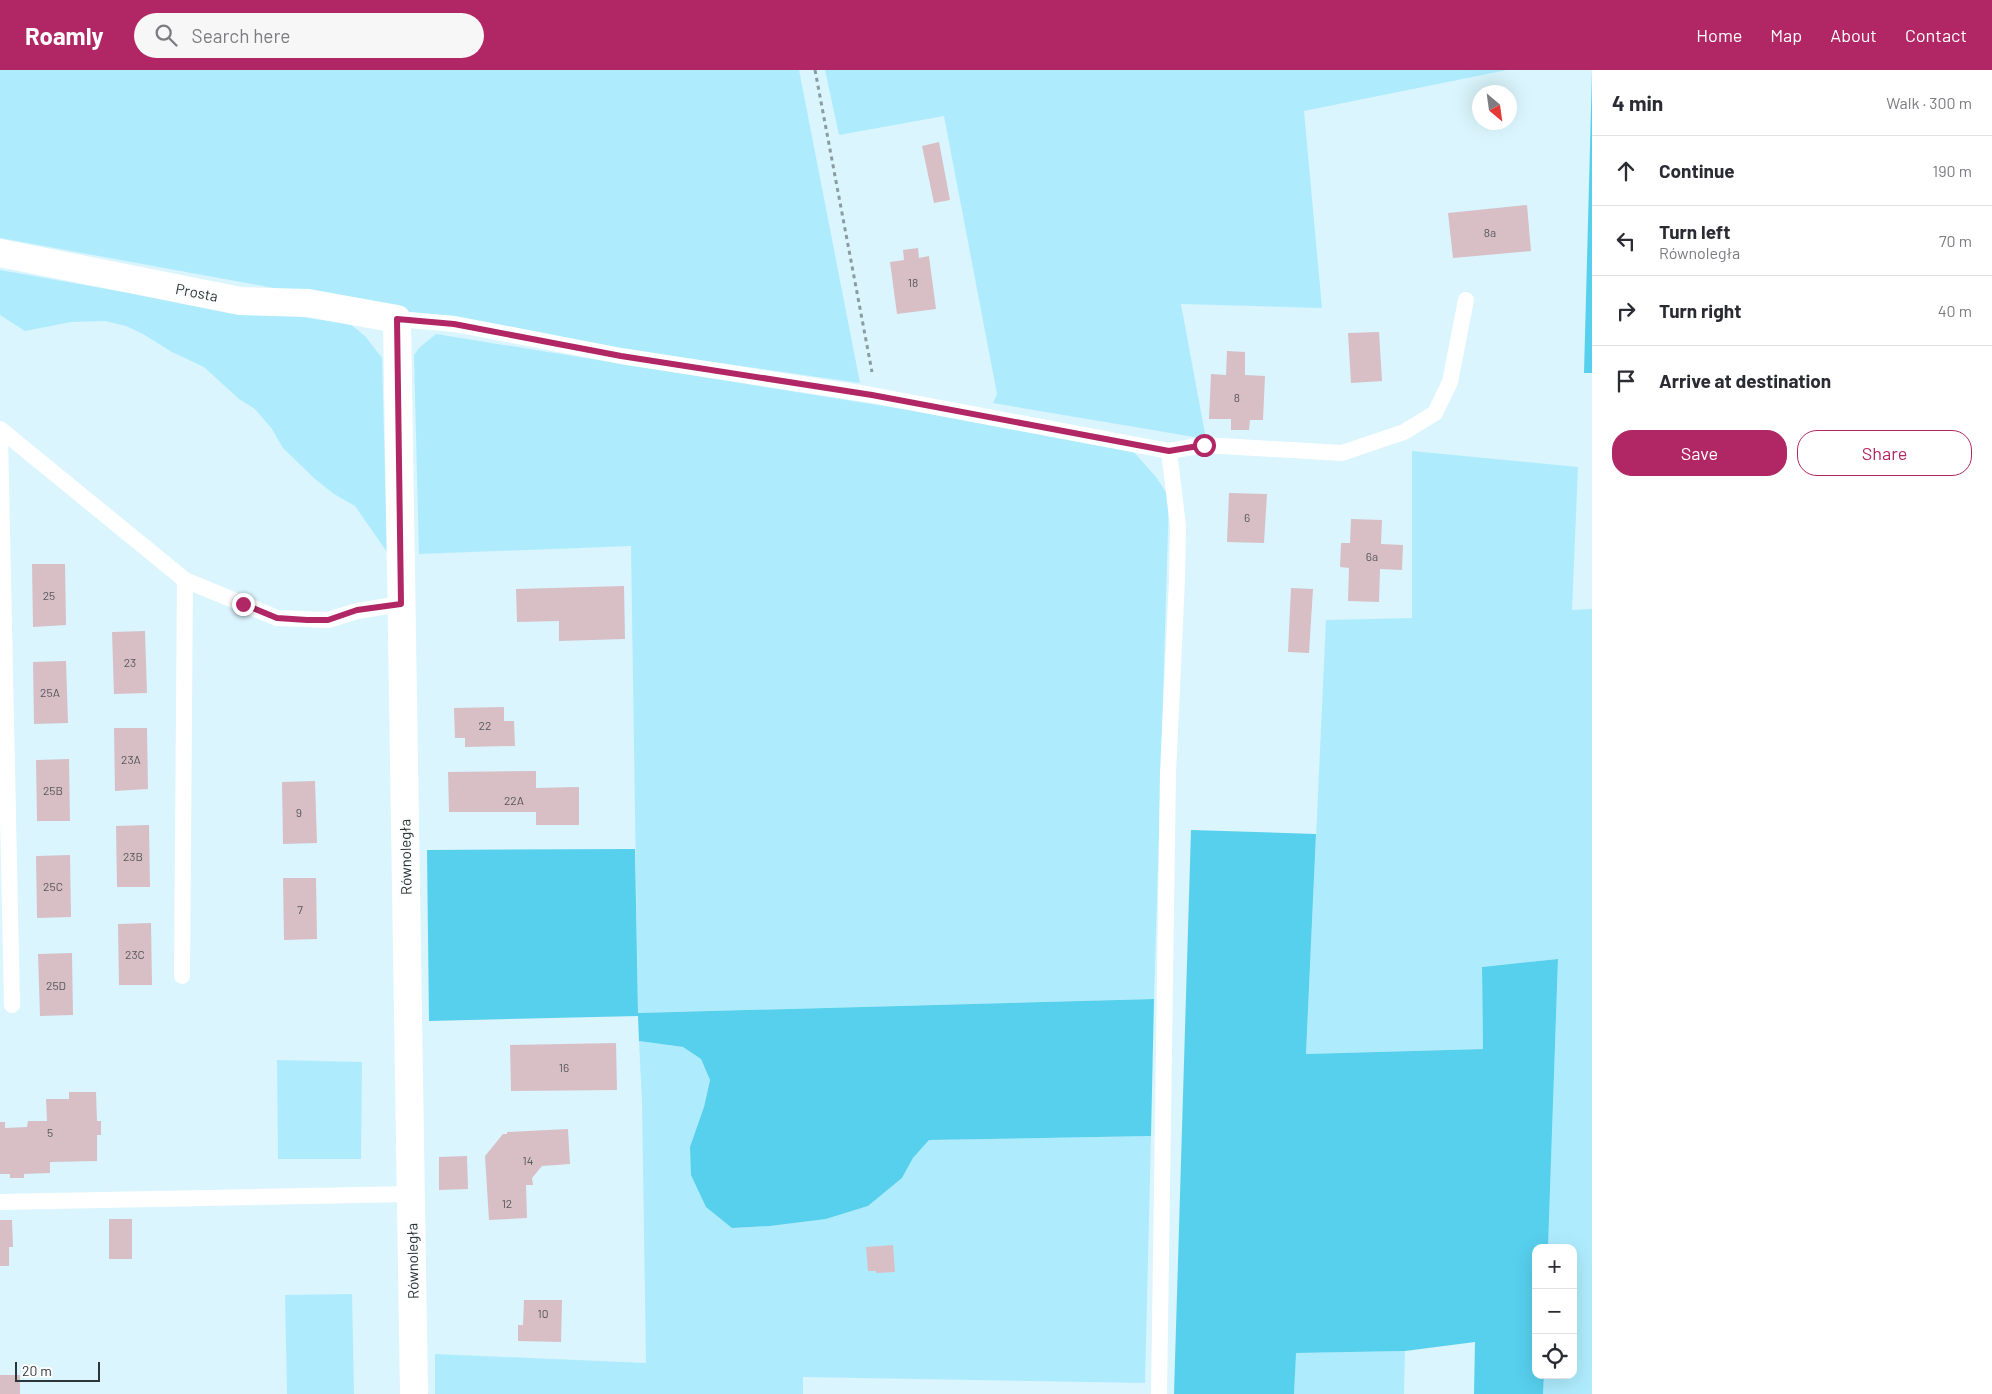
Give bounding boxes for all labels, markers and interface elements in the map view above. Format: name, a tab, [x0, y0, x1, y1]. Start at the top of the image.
search box	[134, 13, 484, 58]
text: Roamly	[25, 21, 104, 50]
icon: search	[152, 21, 180, 49]
text: Search here	[192, 24, 290, 47]
text: Home	[1696, 24, 1742, 46]
text: Map	[1770, 24, 1802, 46]
text: About	[1830, 24, 1877, 46]
text: Contact	[1905, 24, 1967, 46]
north arrow	[1472, 85, 1517, 130]
text: 4 min	[1612, 90, 1663, 115]
text: Walk · 300 m	[1886, 93, 1972, 112]
icon: ahead	[1612, 157, 1640, 185]
text: Continue	[1659, 159, 1735, 182]
text: 190 m	[1933, 161, 1972, 180]
text: Turn left	[1659, 220, 1730, 243]
house number: 8a	[1484, 225, 1496, 239]
icon: left	[1612, 227, 1640, 255]
text: 70 m	[1939, 231, 1972, 250]
text: Równoległa	[1659, 243, 1740, 262]
house number: 18	[908, 275, 918, 289]
street label: Prosta	[174, 279, 220, 305]
icon: right	[1612, 297, 1640, 325]
text: Turn right	[1659, 299, 1741, 322]
text: 40 m	[1938, 301, 1972, 320]
icon: arrive	[1612, 367, 1640, 395]
text: Arrive at destination	[1659, 369, 1831, 392]
house number: 8	[1234, 390, 1240, 404]
button: Save	[1612, 430, 1787, 476]
button: Share	[1797, 430, 1972, 476]
route start	[1193, 434, 1216, 457]
house number: 6	[1244, 510, 1250, 524]
house number: 6a	[1366, 549, 1378, 563]
house number: 25	[43, 588, 55, 602]
route end	[232, 593, 255, 616]
house number: 23	[124, 655, 136, 669]
house number: 25A	[40, 685, 60, 699]
house number: 22	[479, 718, 491, 732]
house number: 23A	[121, 752, 141, 766]
house number: 25B	[43, 783, 63, 797]
house number: 22A	[504, 793, 524, 807]
house number: 9	[296, 805, 302, 819]
street label: Równoległa	[395, 819, 415, 895]
house number: 23B	[123, 849, 143, 863]
house number: 25C	[43, 879, 63, 893]
house number: 7	[297, 902, 303, 916]
house number: 23C	[125, 947, 145, 961]
house number: 25D	[46, 978, 66, 992]
house number: 16	[559, 1060, 569, 1074]
house number: 5	[47, 1125, 53, 1139]
house number: 14	[523, 1153, 533, 1167]
house number: 12	[502, 1196, 512, 1210]
street label: Równoległa	[402, 1223, 422, 1299]
map controls	[1532, 1244, 1577, 1379]
button: +	[1532, 1244, 1577, 1289]
button: −	[1532, 1289, 1577, 1334]
house number: 10	[538, 1306, 548, 1320]
button: locate	[1532, 1334, 1577, 1379]
scale bar	[15, 1359, 100, 1382]
text: 20 m	[22, 1362, 52, 1379]

